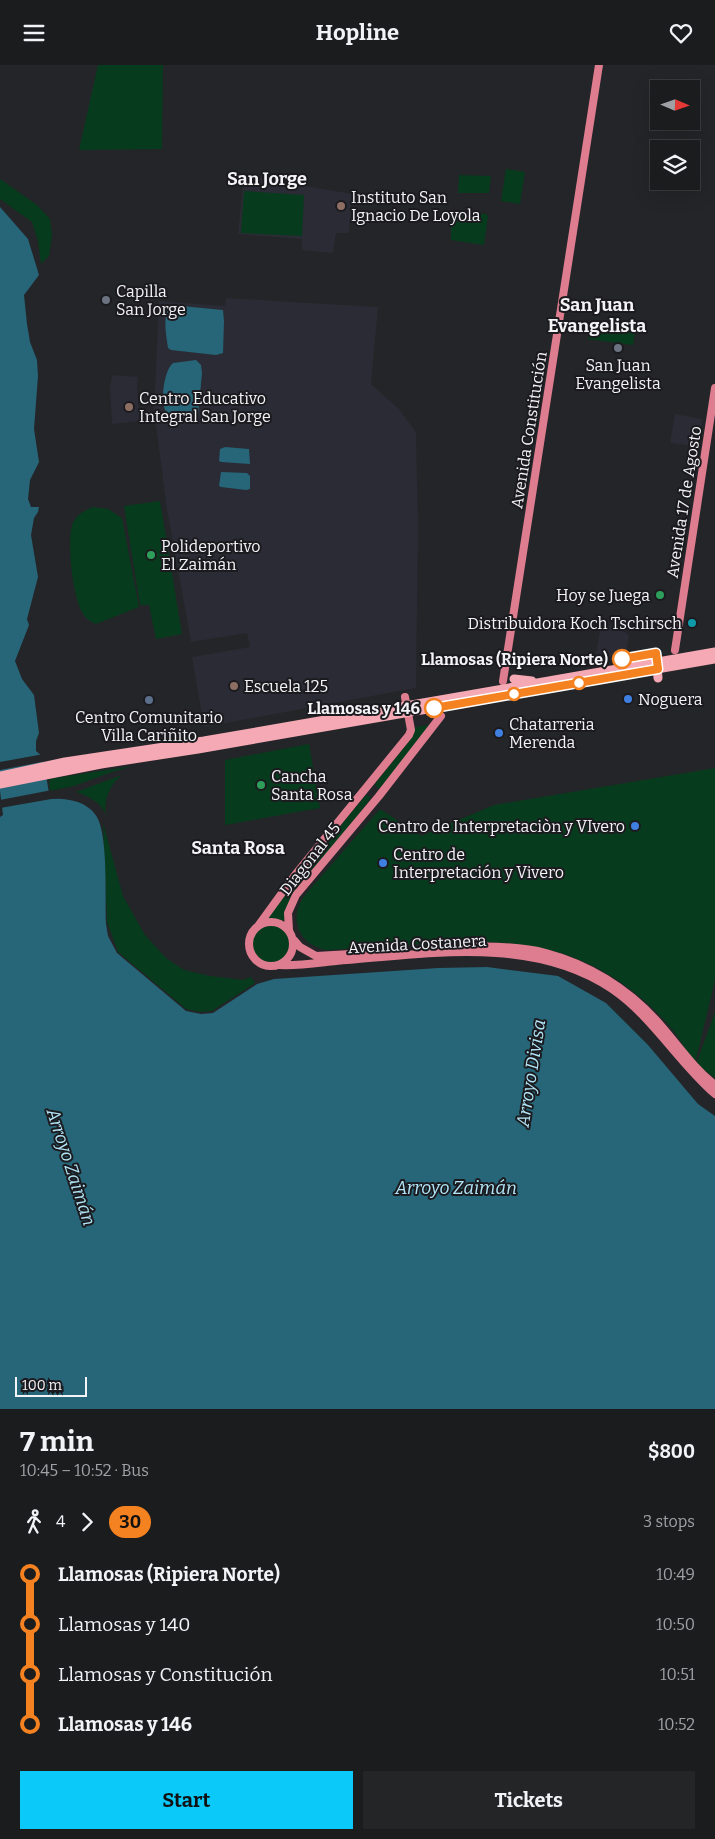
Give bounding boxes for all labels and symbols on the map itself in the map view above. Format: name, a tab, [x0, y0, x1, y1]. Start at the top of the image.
north arrow	[650, 80, 700, 130]
district label: San Jorge	[227, 168, 307, 190]
place label: Instituto San Ignacio De Loyola	[351, 188, 481, 225]
marker: Instituto San Ignacio De Loyola	[335, 200, 347, 212]
place label: Capilla San Jorge	[116, 282, 186, 319]
marker: Capilla San Jorge	[100, 294, 112, 306]
district label: San Juan Evangelista	[548, 294, 646, 337]
marker: San Juan Evangelista	[612, 342, 624, 354]
street label: Avenida Constitución	[507, 350, 551, 510]
place label: San Juan Evangelista	[575, 356, 661, 393]
place label: Centro Educativo Integral San Jorge	[139, 389, 271, 426]
marker: Centro Educativo Integral San Jorge	[123, 401, 135, 413]
street label: Avenida 17 de Agosto	[663, 425, 705, 579]
place label: Polideportivo El Zaimán	[161, 537, 261, 574]
marker: Polideportivo El Zaimán	[145, 549, 157, 561]
place label: Hoy se Juega	[556, 586, 650, 605]
marker: Hoy se Juega	[654, 589, 666, 601]
place label: Distribuidora Koch Tschirsch	[468, 614, 682, 633]
marker: Distribuidora Koch Tschirsch	[686, 617, 698, 629]
marker: Llamosas (Ripiera Norte)	[612, 649, 632, 669]
place label: Llamosas (Ripiera Norte)	[421, 650, 608, 669]
unlabelled marker	[572, 676, 586, 690]
place label: Escuela 125	[244, 677, 328, 696]
marker: Escuela 125	[228, 680, 240, 692]
unlabelled marker	[507, 687, 521, 701]
place label: Noguera	[638, 690, 703, 709]
marker: Noguera	[622, 693, 634, 705]
marker: Centro Comunitario Villa Cariñito	[143, 694, 155, 706]
marker: Llamosas y 146	[424, 698, 444, 718]
place label: Llamosas y 146	[307, 699, 421, 718]
place label: Centro Comunitario Villa Cariñito	[75, 708, 223, 745]
place label: Chatarreria Merenda	[509, 715, 595, 752]
marker: Chatarreria Merenda	[493, 727, 505, 739]
place label: Cancha Santa Rosa	[271, 767, 353, 804]
marker: Cancha Santa Rosa	[255, 779, 267, 791]
place label: Centro de Interpretaciòn y VIvero	[378, 817, 625, 836]
street label: Diagonal 45	[276, 819, 344, 899]
marker: Centro de Interpretaciòn y VIvero	[629, 820, 641, 832]
district label: Santa Rosa	[191, 837, 285, 859]
place label: Centro de Interpretación y Vivero	[393, 845, 564, 882]
marker: Centro de Interpretación y Vivero	[377, 857, 389, 869]
street label: Avenida Costanera	[347, 931, 487, 957]
water label: Arroyo Divisa	[511, 1018, 550, 1129]
water label: Arroyo Zaimán	[41, 1105, 100, 1228]
water label: Arroyo Zaimán	[394, 1177, 517, 1199]
scale bar	[15, 1374, 88, 1397]

